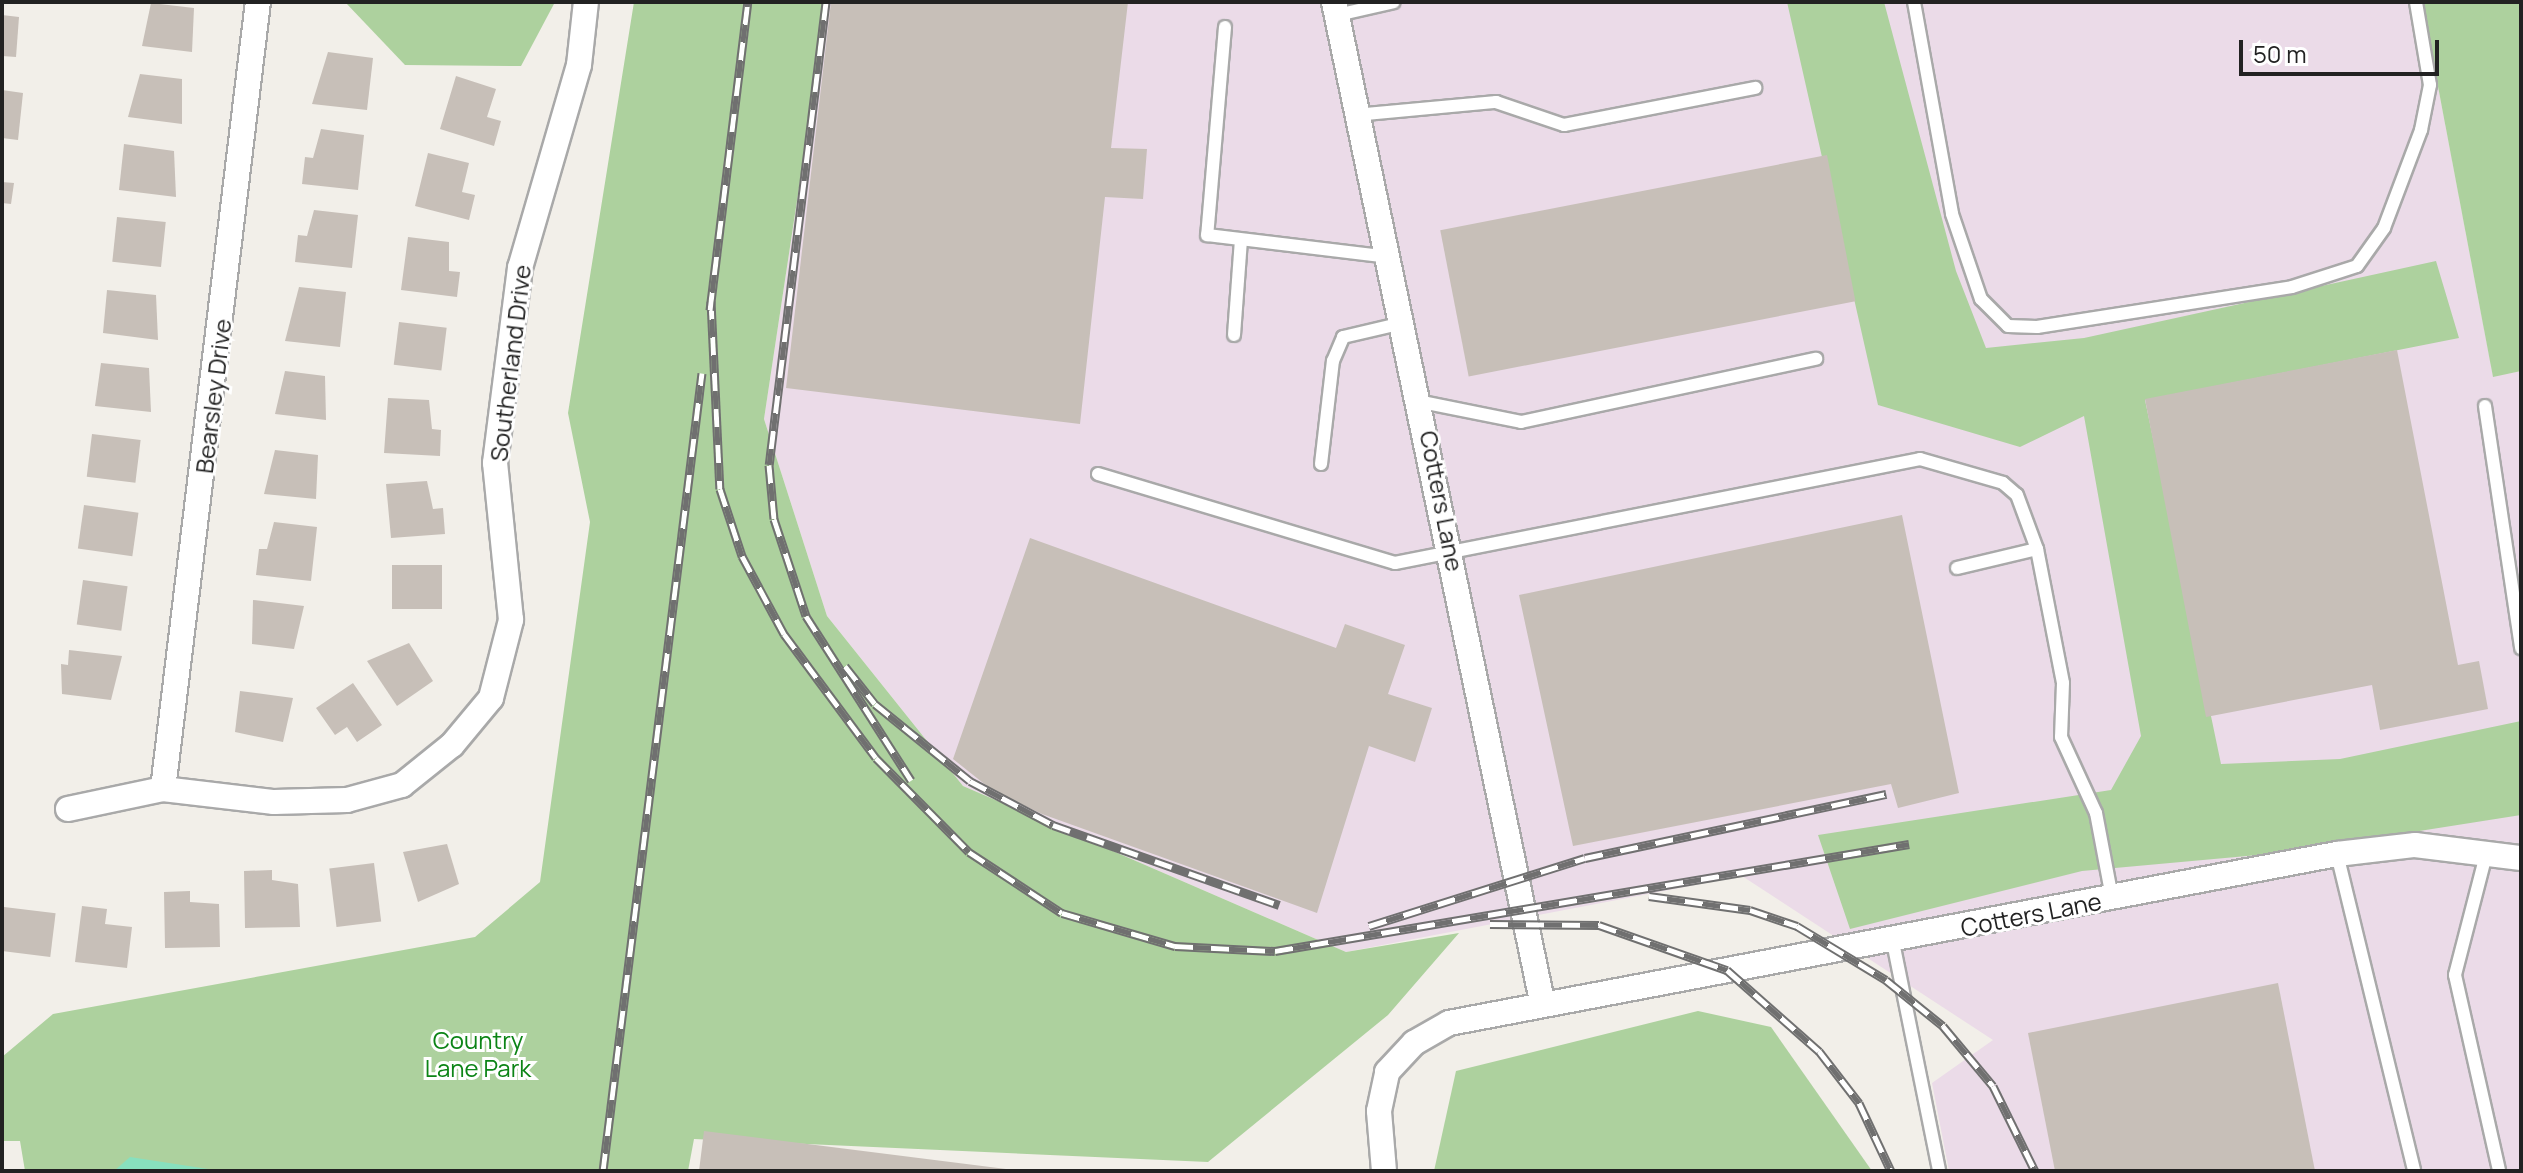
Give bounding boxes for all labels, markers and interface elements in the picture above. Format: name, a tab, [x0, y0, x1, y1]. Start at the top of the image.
scale bar	[2243, 24, 2443, 74]
text: 50 m	[2253, 37, 2307, 70]
street label: Southerland Drive	[484, 263, 536, 463]
street label: Bearsley Drive	[189, 317, 237, 475]
street label: Cotters Lane	[1414, 428, 1470, 574]
street label: Cotters Lane	[1958, 886, 2104, 942]
park label: Country Lane Park	[425, 1026, 531, 1082]

